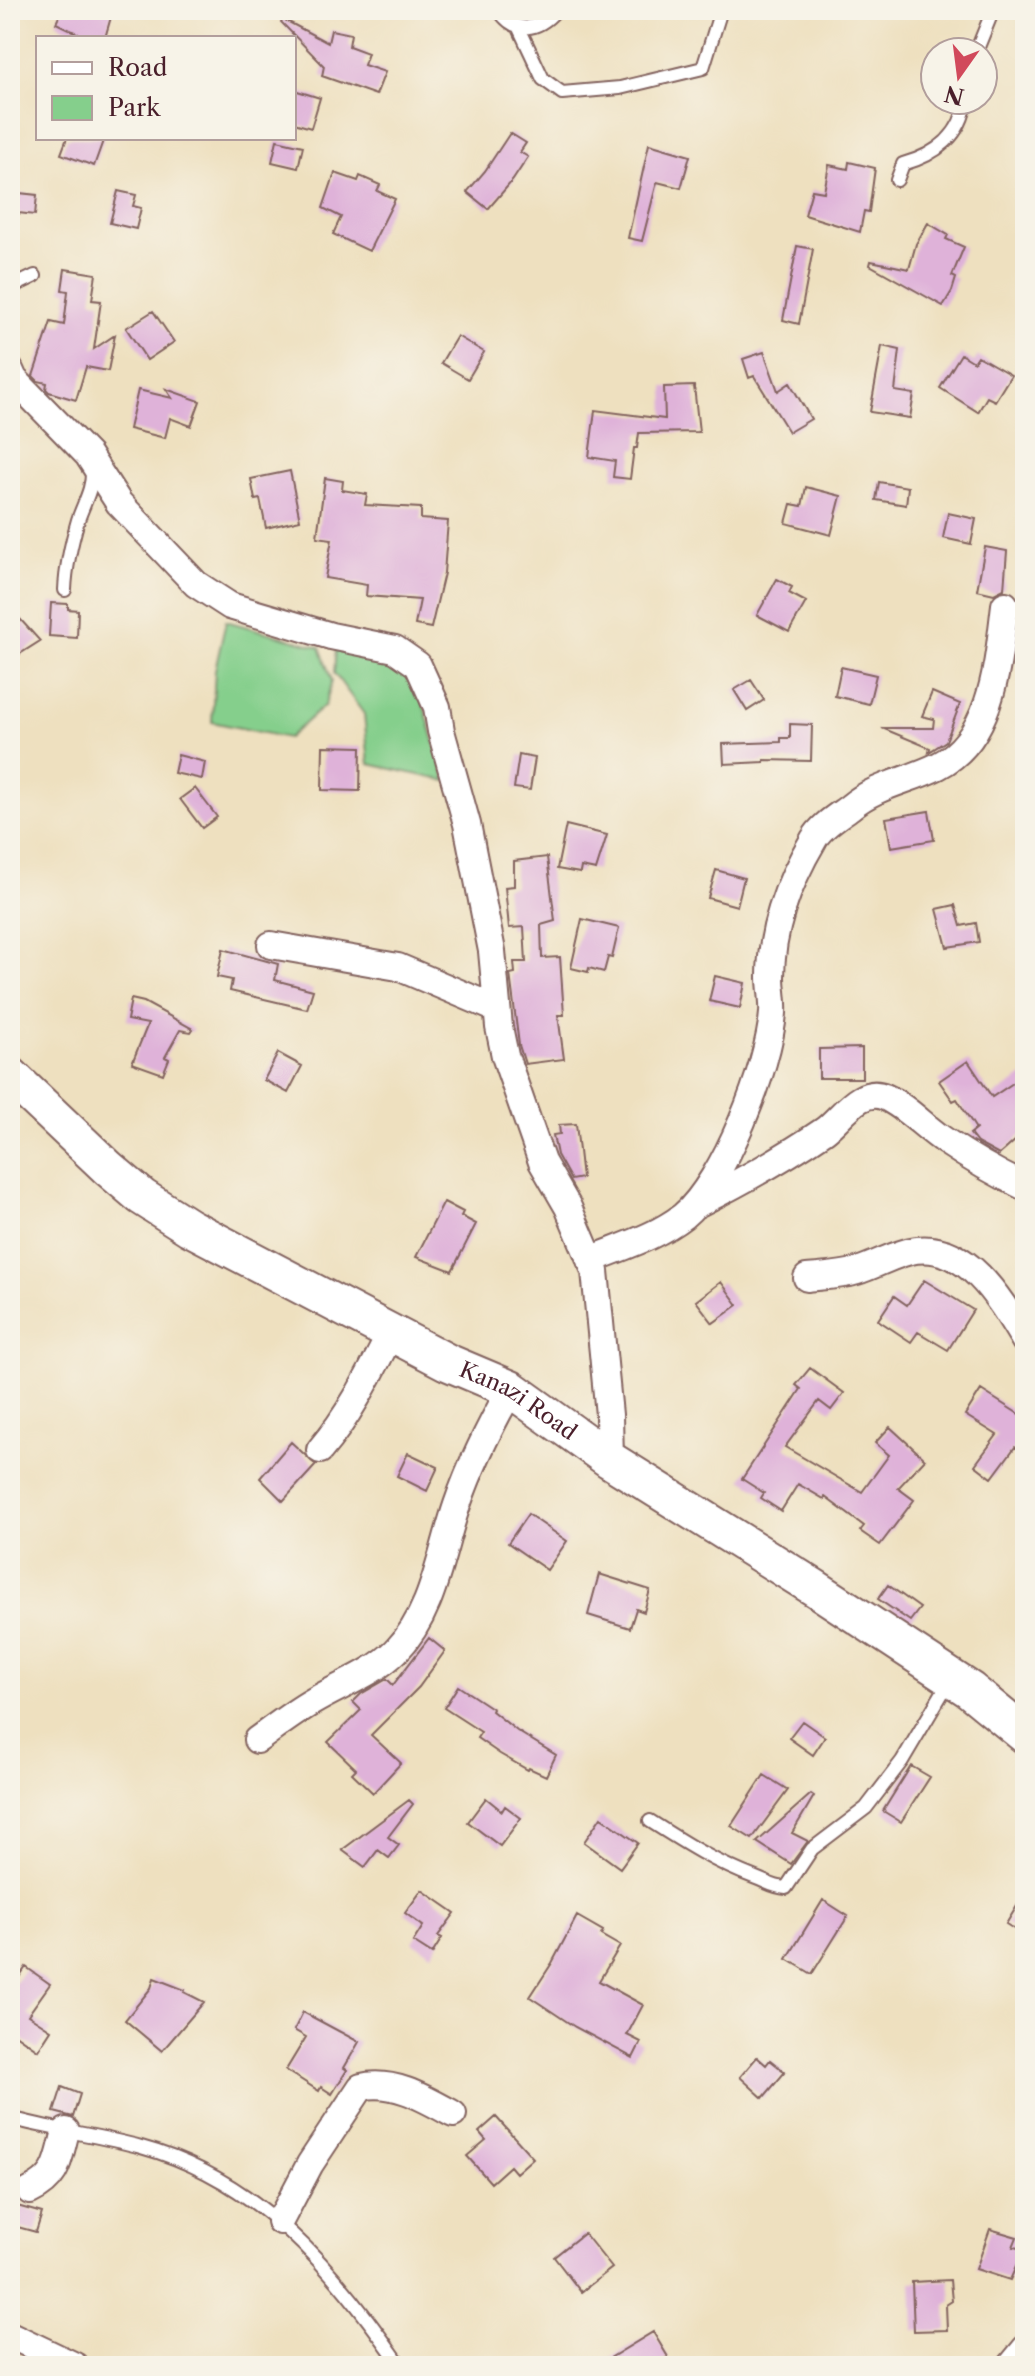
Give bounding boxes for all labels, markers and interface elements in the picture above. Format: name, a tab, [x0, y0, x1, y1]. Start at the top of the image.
legend	[36, 36, 296, 140]
north arrow	[919, 36, 999, 116]
text: Road	[108, 53, 168, 82]
text: N	[942, 80, 967, 110]
text: Park	[108, 93, 161, 122]
street label: Kanazi Road	[456, 1355, 582, 1445]

